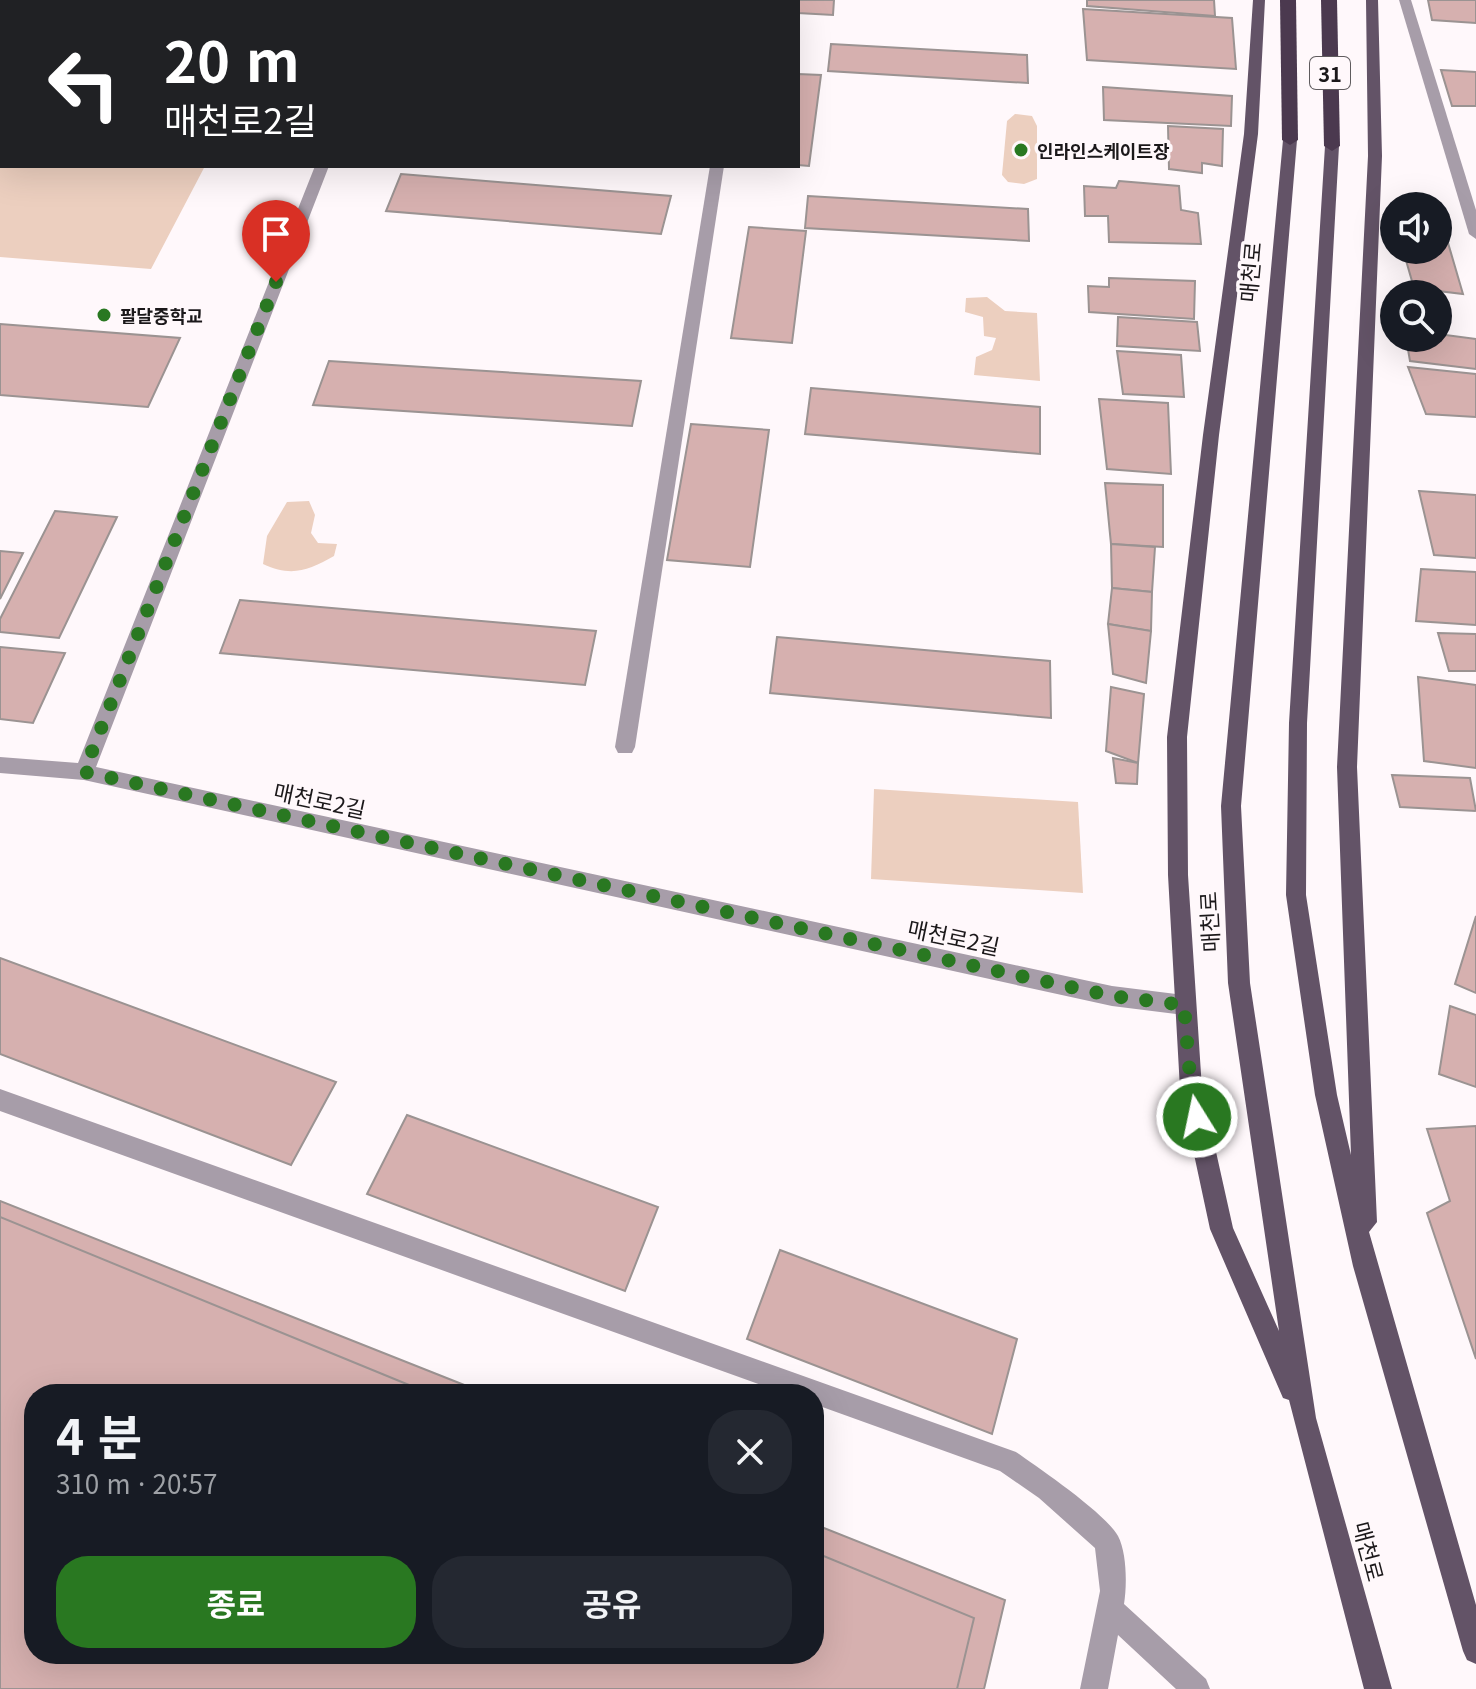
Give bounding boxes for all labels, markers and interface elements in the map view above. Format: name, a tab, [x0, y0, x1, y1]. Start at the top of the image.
text: 20 m	[164, 17, 300, 98]
icon: left	[32, 32, 136, 136]
road number: 31	[1310, 57, 1350, 89]
text: 매천로2길	[164, 92, 316, 144]
place label: 인라인스케이트장	[1037, 137, 1170, 163]
marker: 인라인스케이트장	[1012, 141, 1030, 159]
map controls	[1380, 192, 1452, 352]
button: sound	[1380, 192, 1452, 264]
pin	[242, 200, 310, 282]
icon: arrive	[254, 212, 298, 256]
street label: 매천로	[1230, 240, 1268, 304]
button: search	[1380, 280, 1452, 352]
place label: 팔달중학교	[120, 302, 203, 328]
marker: 팔달중학교	[95, 306, 113, 324]
street label: 매천로2길	[271, 774, 369, 824]
street label: 매천로	[1190, 891, 1226, 953]
street label: 매천로2길	[905, 911, 1003, 961]
position arrow	[1155, 1075, 1239, 1159]
text: 4 분	[56, 1399, 142, 1469]
button: close	[708, 1410, 792, 1494]
text: 310 m · 20:57	[56, 1464, 217, 1501]
street label: 매천로	[1347, 1518, 1393, 1584]
button: 종료	[56, 1556, 416, 1648]
button: 공유	[432, 1556, 792, 1648]

